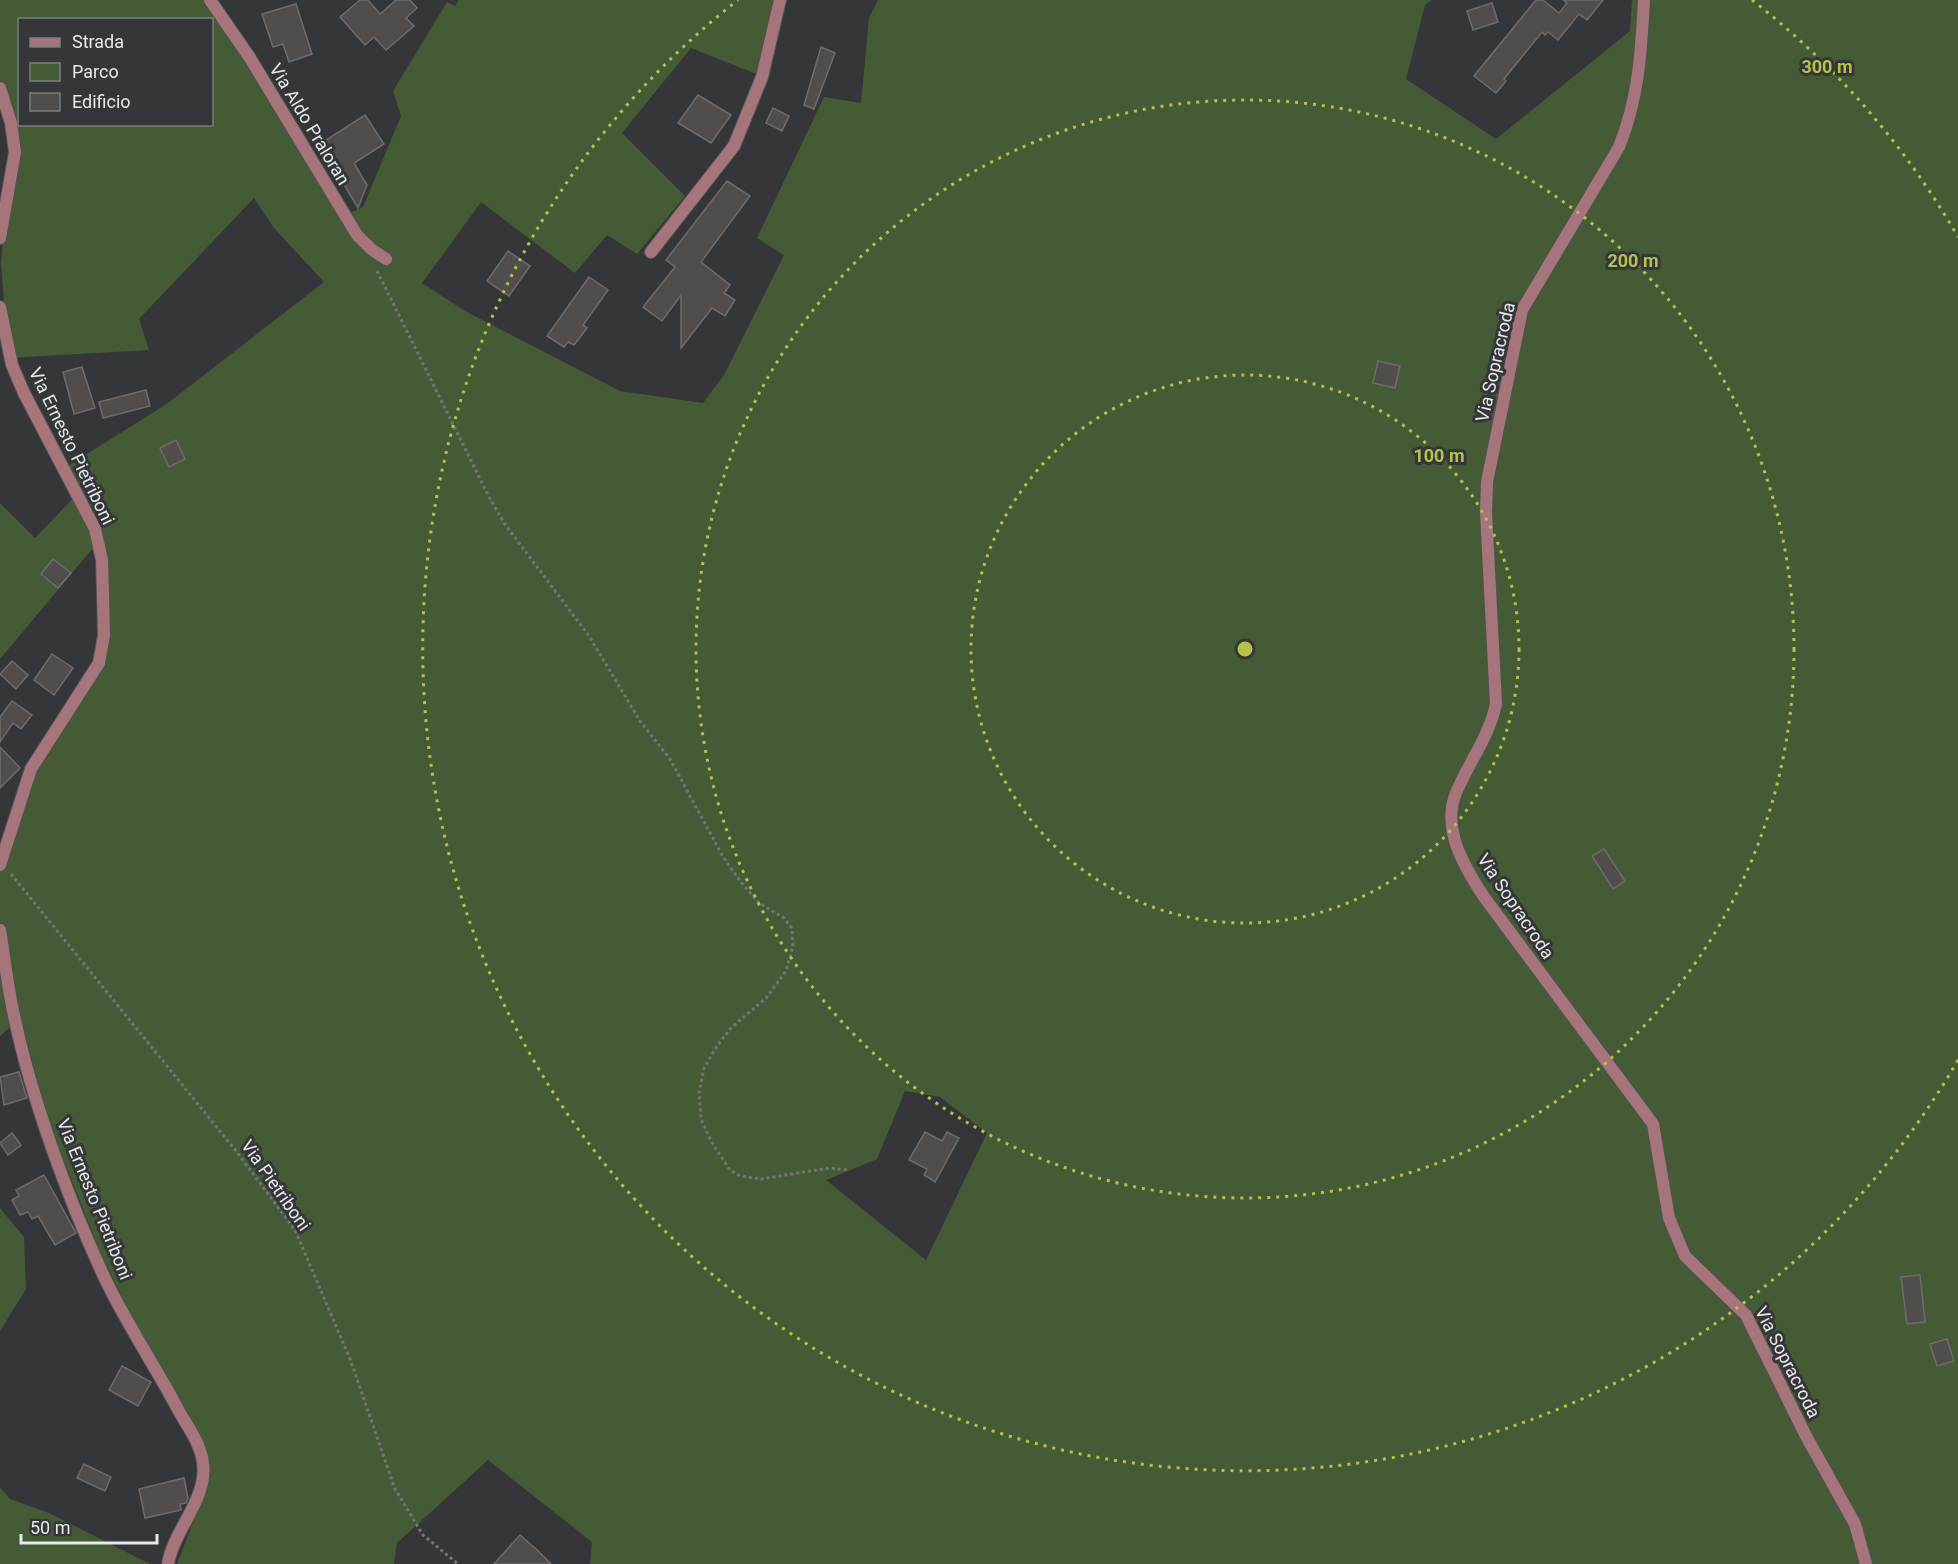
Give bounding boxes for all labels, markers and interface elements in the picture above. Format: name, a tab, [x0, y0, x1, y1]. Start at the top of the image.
legend	[18, 18, 213, 126]
text: Strada	[72, 31, 124, 52]
text: 300 m	[1801, 56, 1853, 77]
street label: Via Aldo Praloran	[265, 59, 355, 189]
text: Parco	[72, 61, 119, 82]
text: Edificio	[72, 91, 131, 112]
text: 200 m	[1607, 250, 1659, 271]
street label: Via Sopracroda	[1471, 300, 1519, 424]
street label: Via Ernesto Pietriboni	[25, 364, 119, 528]
text: 100 m	[1413, 445, 1465, 466]
centre of rings	[1235, 639, 1255, 659]
street label: Via Sopracroda	[1473, 849, 1559, 963]
street label: Via Ernesto Pietriboni	[53, 1115, 137, 1283]
street label: Via Pietriboni	[237, 1135, 315, 1235]
street label: Via Sopracroda	[1751, 1303, 1825, 1421]
scale bar	[21, 1507, 158, 1545]
text: 50 m	[30, 1517, 70, 1538]

